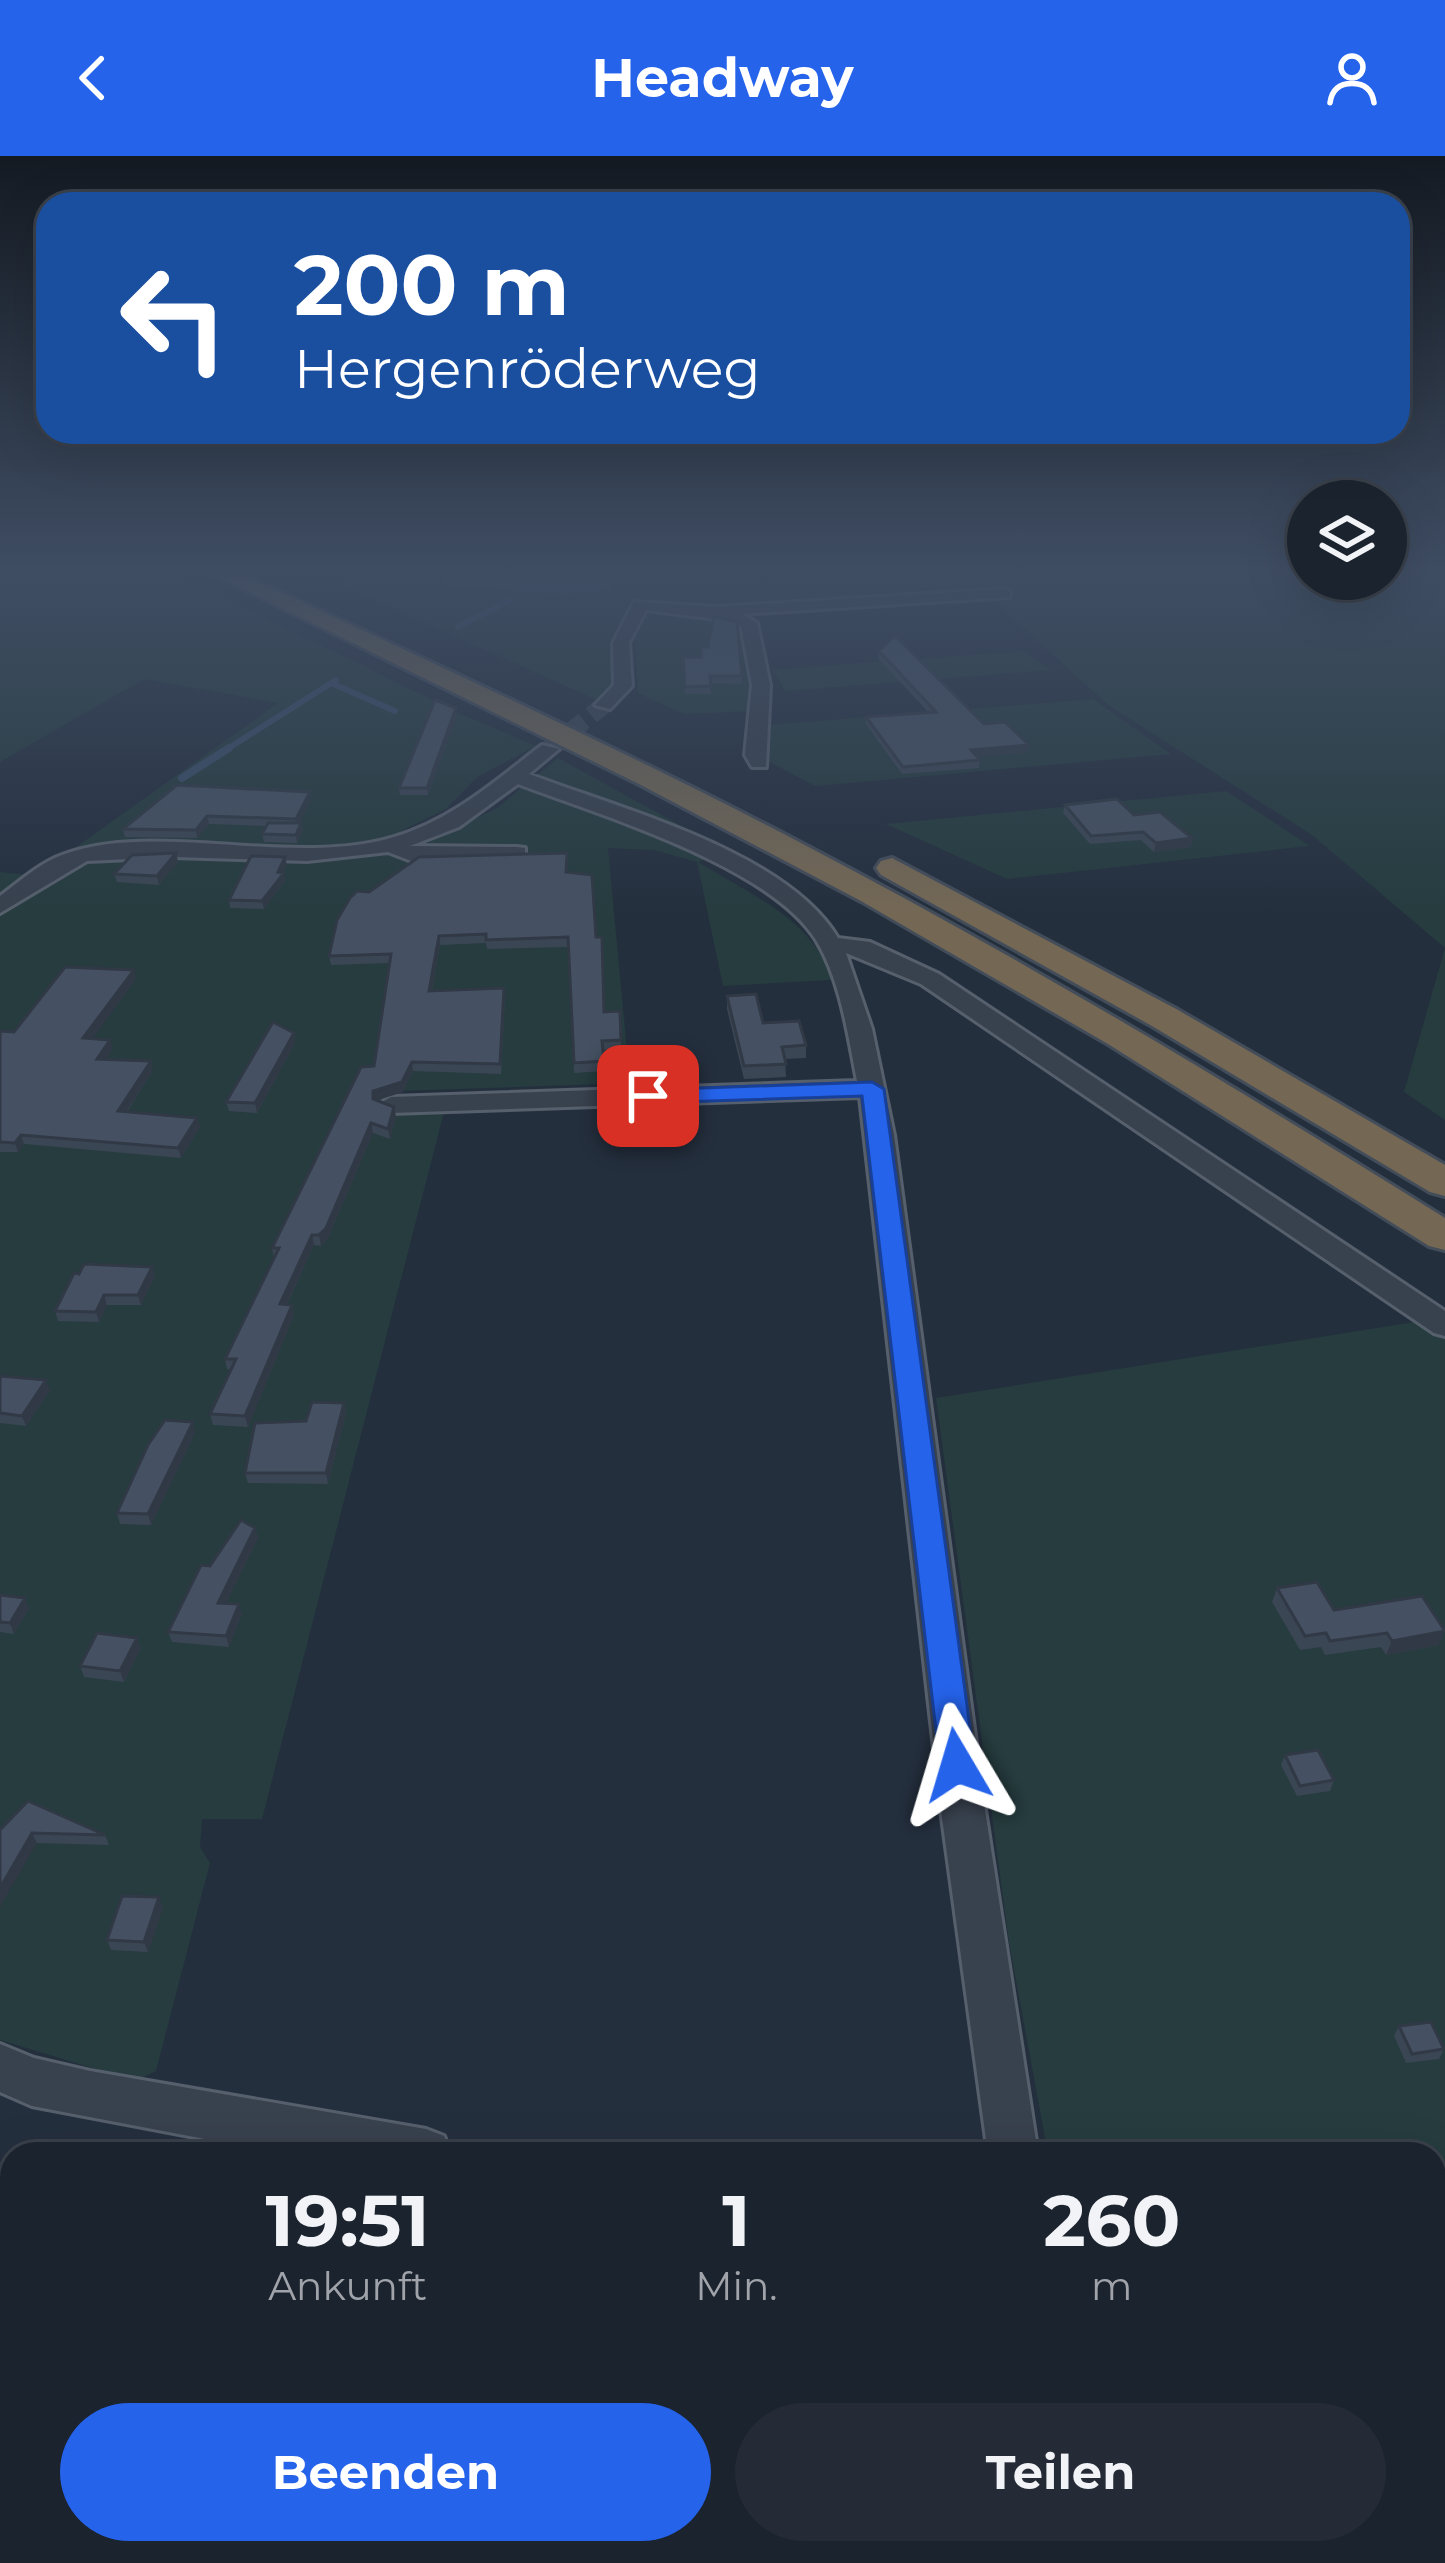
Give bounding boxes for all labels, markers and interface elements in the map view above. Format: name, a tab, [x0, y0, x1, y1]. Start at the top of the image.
icon: back	[60, 45, 126, 111]
text: Headway	[591, 45, 854, 111]
icon: person	[1319, 45, 1385, 111]
text: 200 m	[294, 234, 570, 336]
icon: left	[96, 240, 252, 396]
text: Hergenröderweg	[294, 336, 760, 402]
map controls	[1287, 480, 1407, 600]
button: layers	[1287, 480, 1407, 600]
pin	[597, 1045, 699, 1147]
icon: arrive	[615, 1063, 681, 1129]
position arrow	[894, 1702, 1020, 1828]
text: 19:51	[266, 2176, 430, 2264]
text: 1	[722, 2176, 750, 2264]
text: 260	[1043, 2176, 1180, 2264]
text: Ankunft	[268, 2262, 427, 2310]
text: Min.	[695, 2262, 778, 2310]
text: m	[1091, 2262, 1132, 2310]
button: Beenden	[60, 2403, 711, 2541]
button: Teilen	[735, 2403, 1386, 2541]

